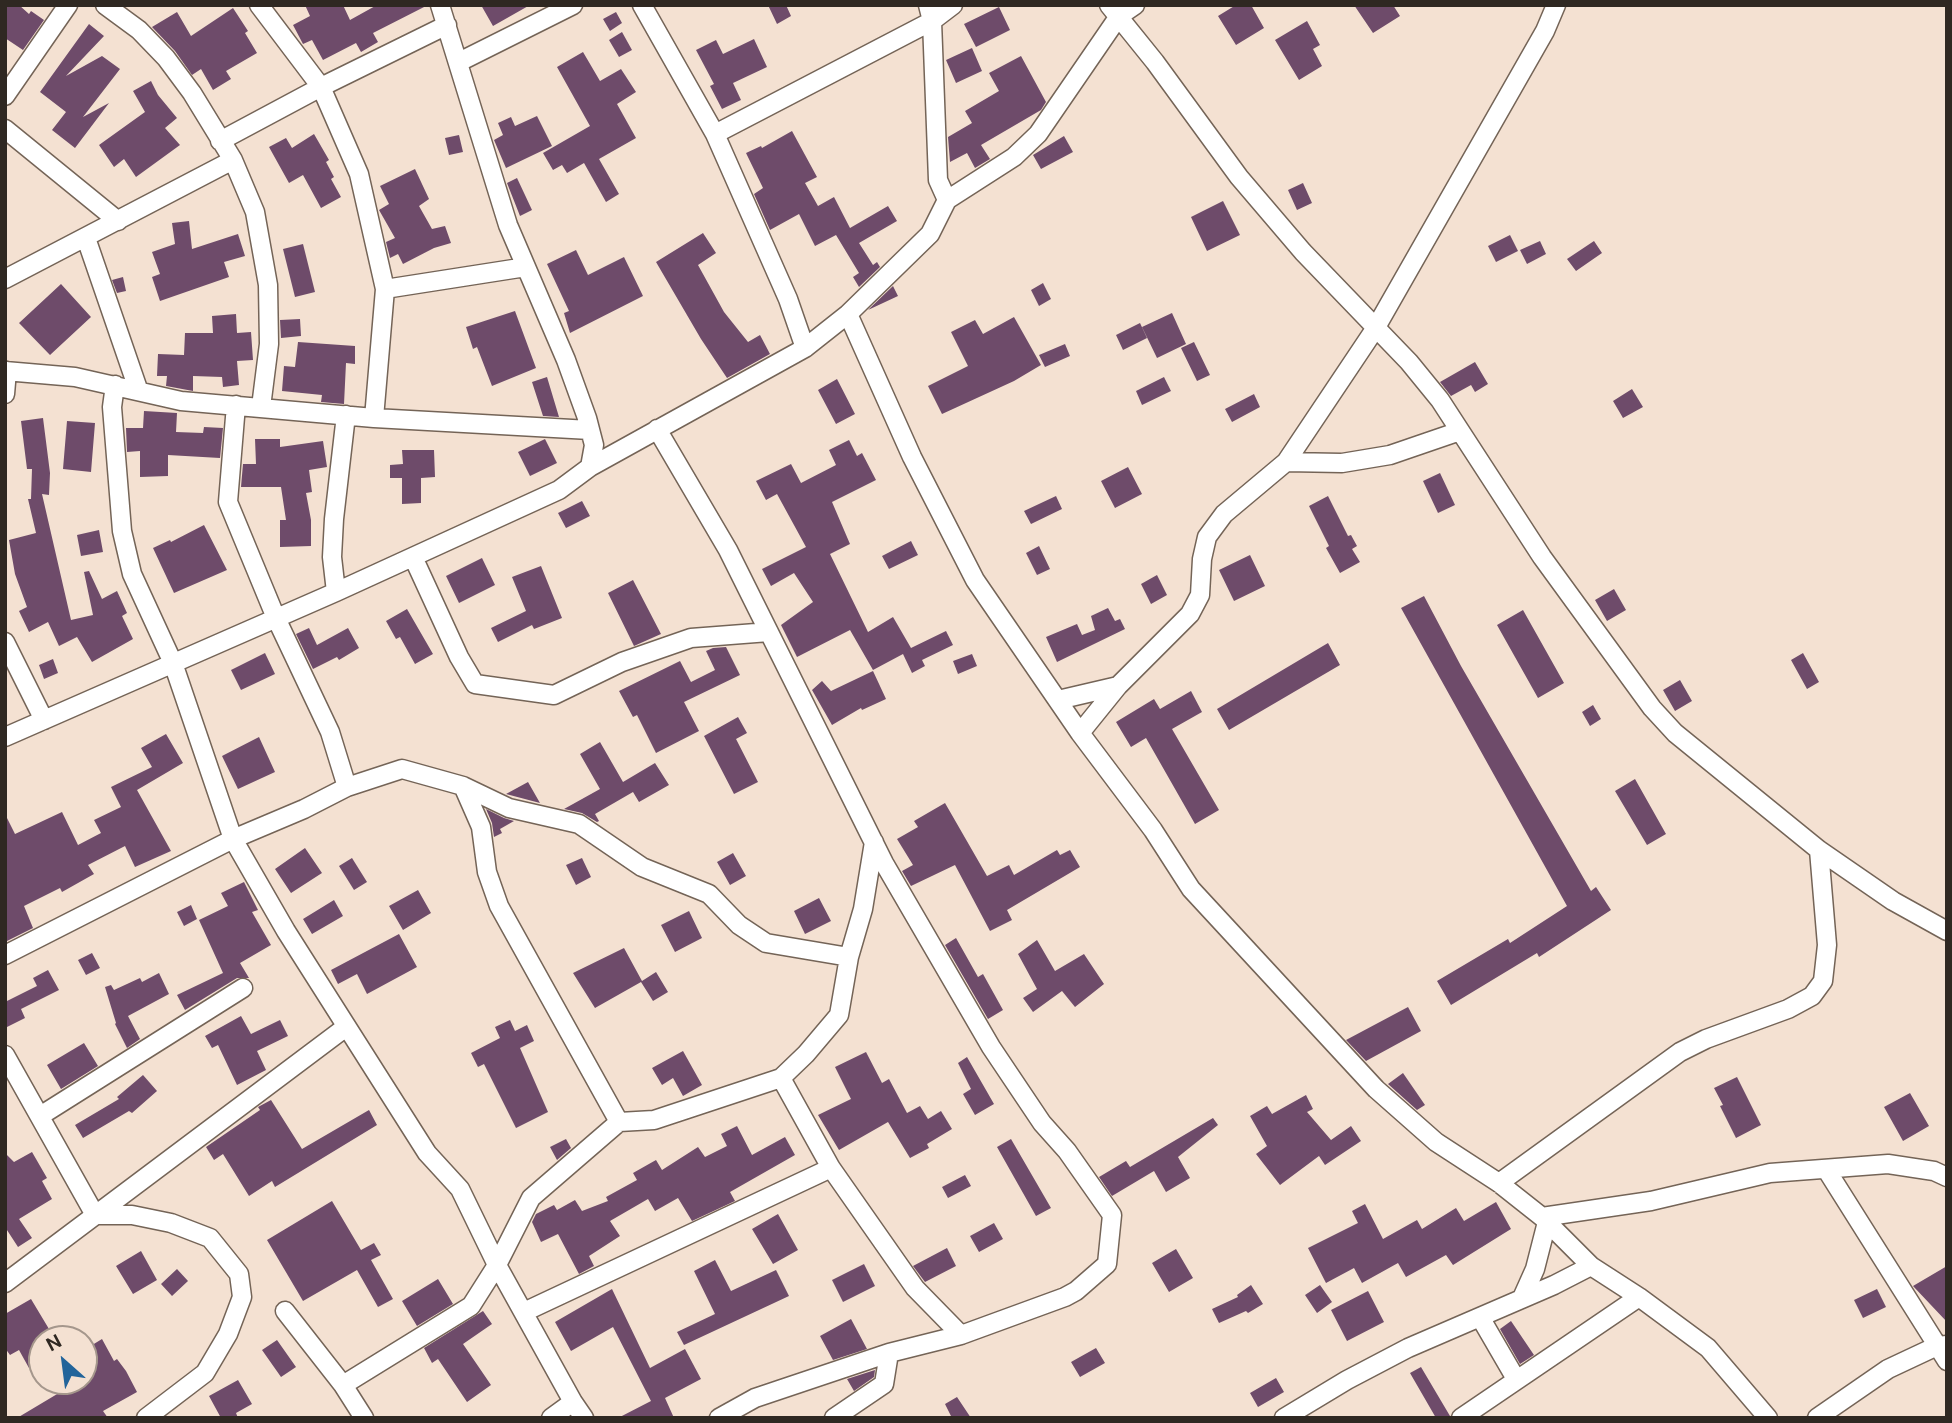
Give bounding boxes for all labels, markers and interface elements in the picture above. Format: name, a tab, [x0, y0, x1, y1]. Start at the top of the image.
north arrow	[28, 1325, 98, 1395]
text: N	[42, 1328, 66, 1357]

